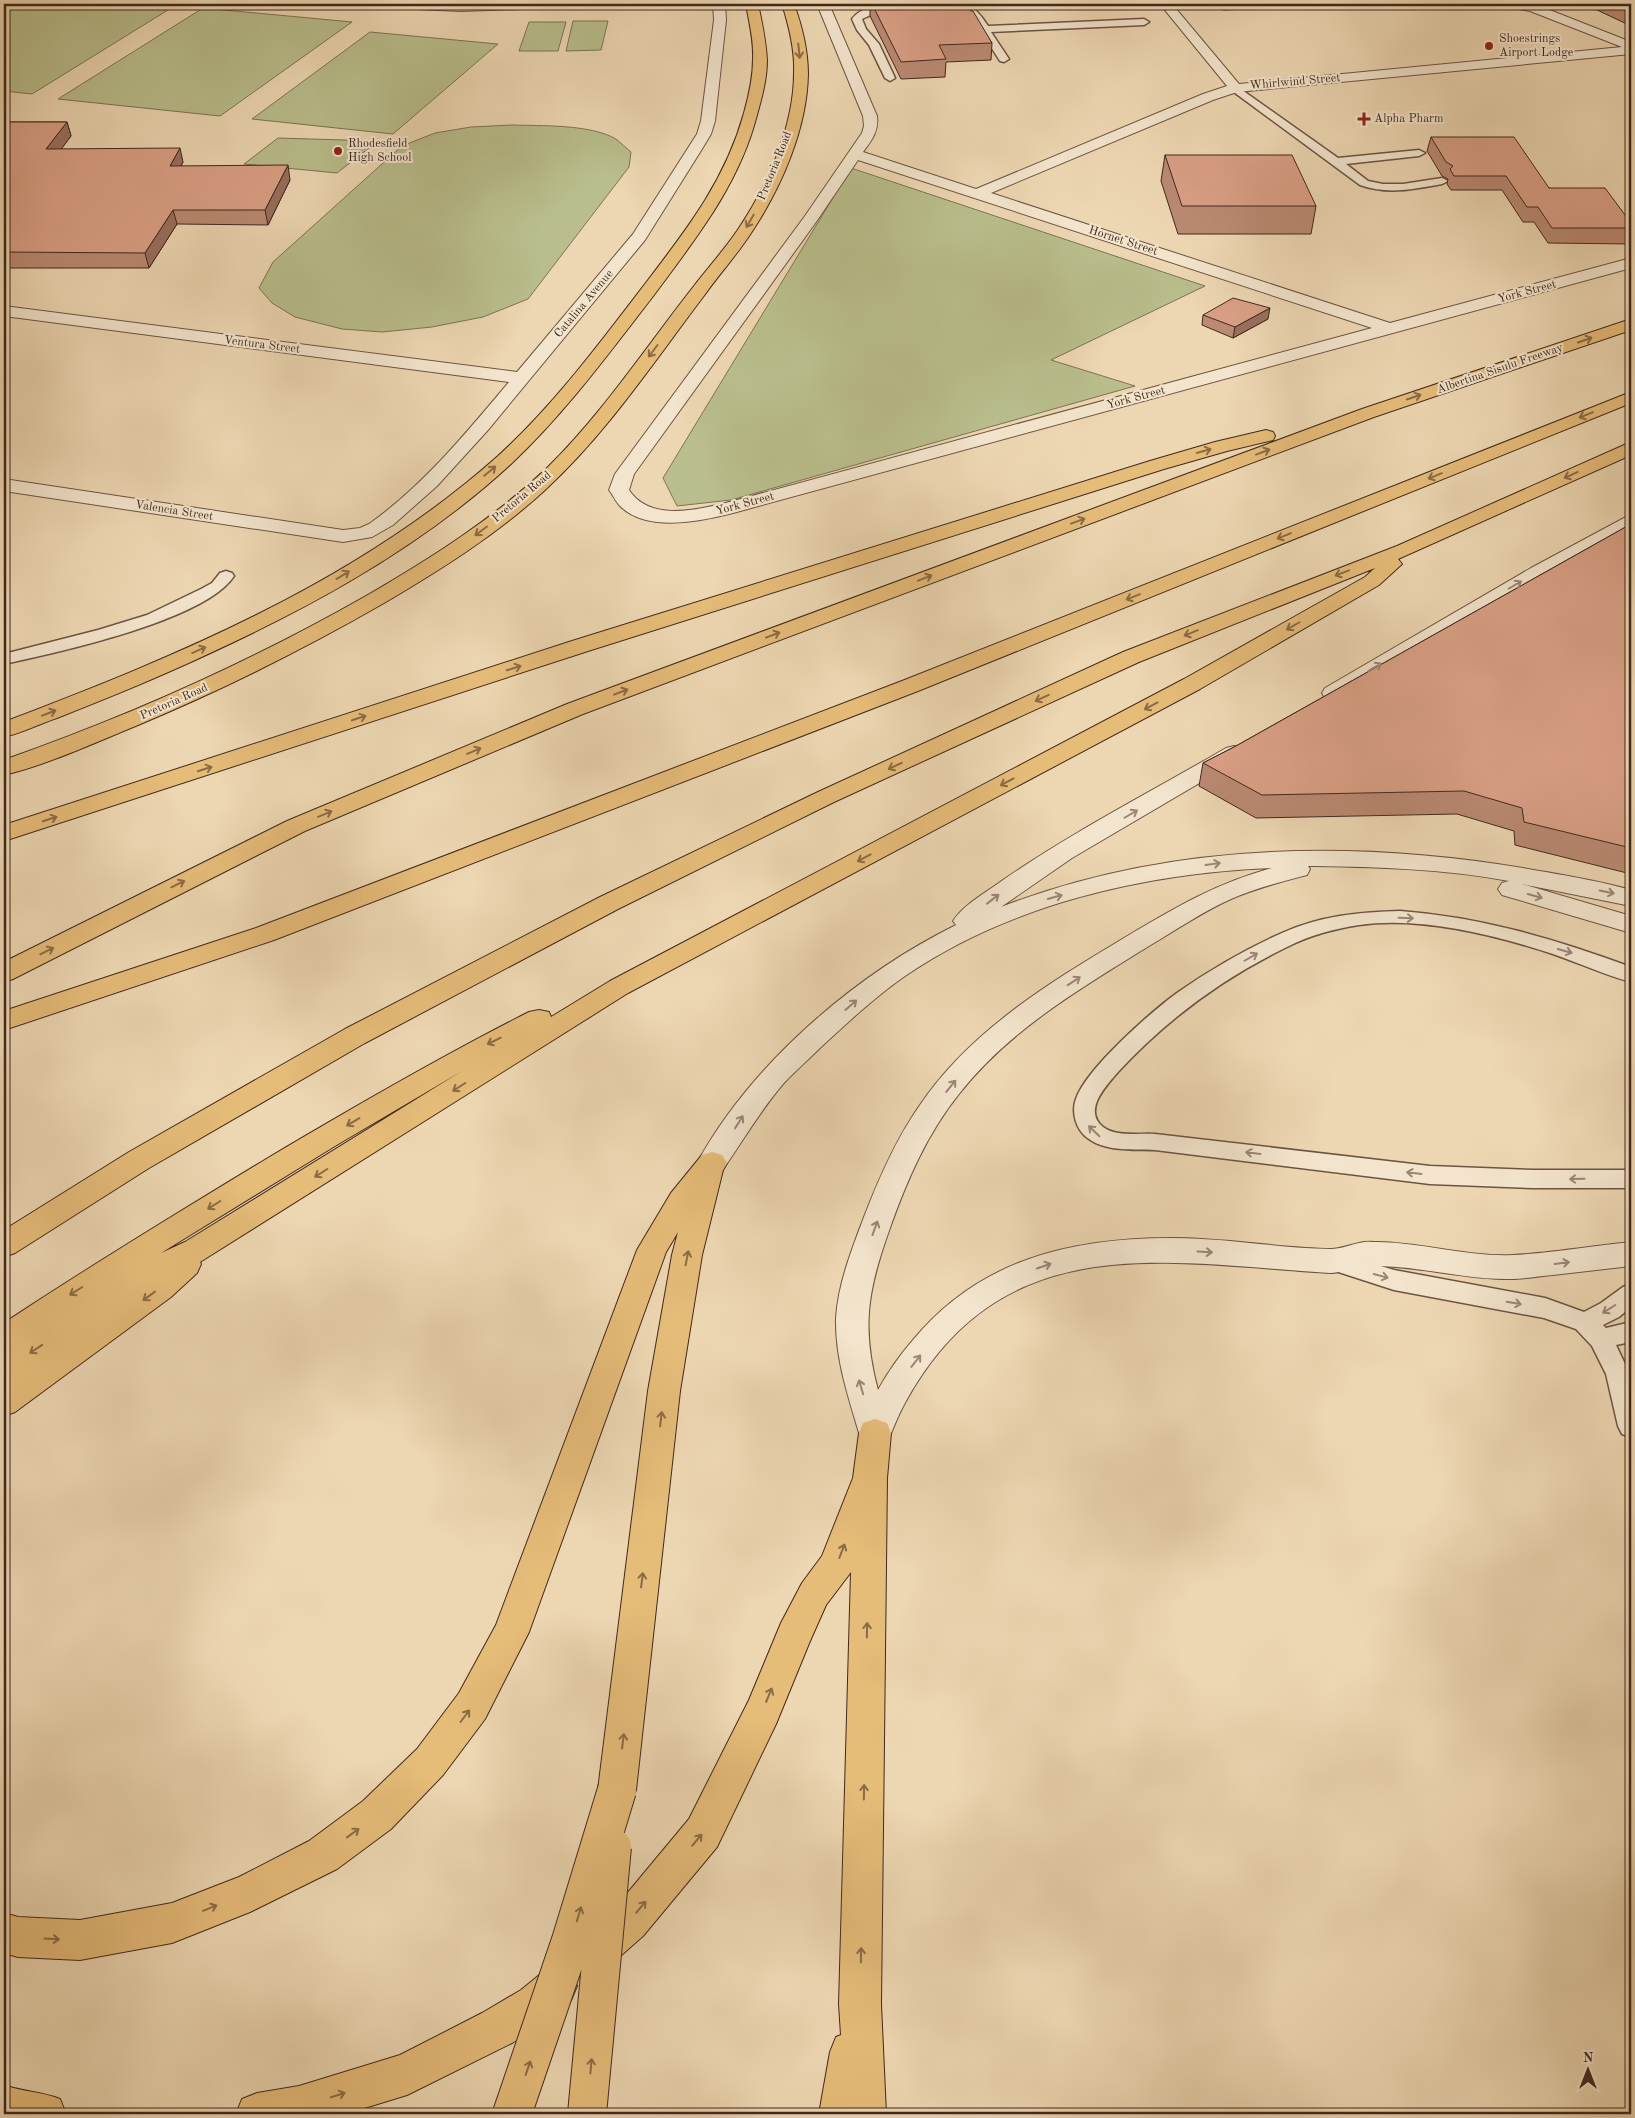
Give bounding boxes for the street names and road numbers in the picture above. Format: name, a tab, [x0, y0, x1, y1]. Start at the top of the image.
street label: Whirlwind Street	[1249, 72, 1341, 92]
street label: Pretoria Road	[756, 130, 794, 202]
street label: Hornet Street	[1087, 224, 1159, 258]
street label: Catalina Avenue	[552, 267, 616, 340]
street label: York Street	[1496, 278, 1558, 306]
street label: Ventura Street	[223, 334, 301, 356]
street label: Albertina Sisulu Freeway	[1435, 342, 1565, 396]
street label: York Street	[1105, 384, 1167, 412]
street label: Pretoria Road	[490, 469, 554, 525]
street label: York Street	[714, 490, 776, 518]
street label: Valencia Street	[134, 499, 214, 523]
street label: Pretoria Road	[138, 682, 210, 722]

